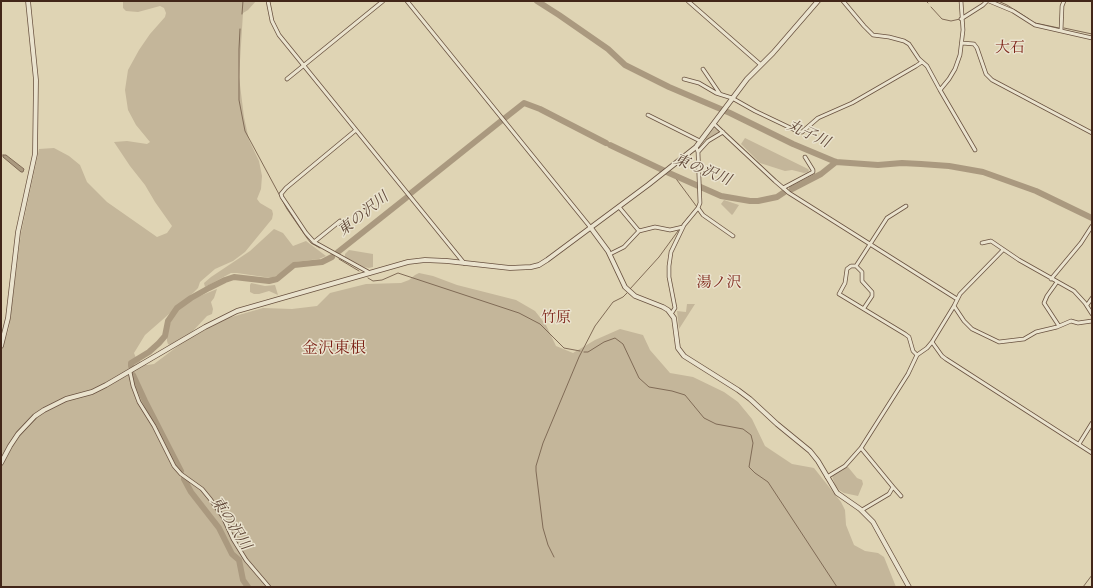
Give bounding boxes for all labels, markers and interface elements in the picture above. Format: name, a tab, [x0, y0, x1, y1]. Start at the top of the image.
district label: 大石	[995, 40, 1025, 58]
water label: 丸子川	[784, 117, 832, 153]
water label: 東の沢川	[671, 151, 733, 191]
water label: 東の沢川	[335, 189, 393, 241]
district label: 湯ノ沢	[697, 275, 741, 293]
district label: 竹原	[541, 310, 571, 328]
district label: 金沢東根	[302, 340, 366, 360]
water label: 東の沢川	[206, 494, 254, 554]

